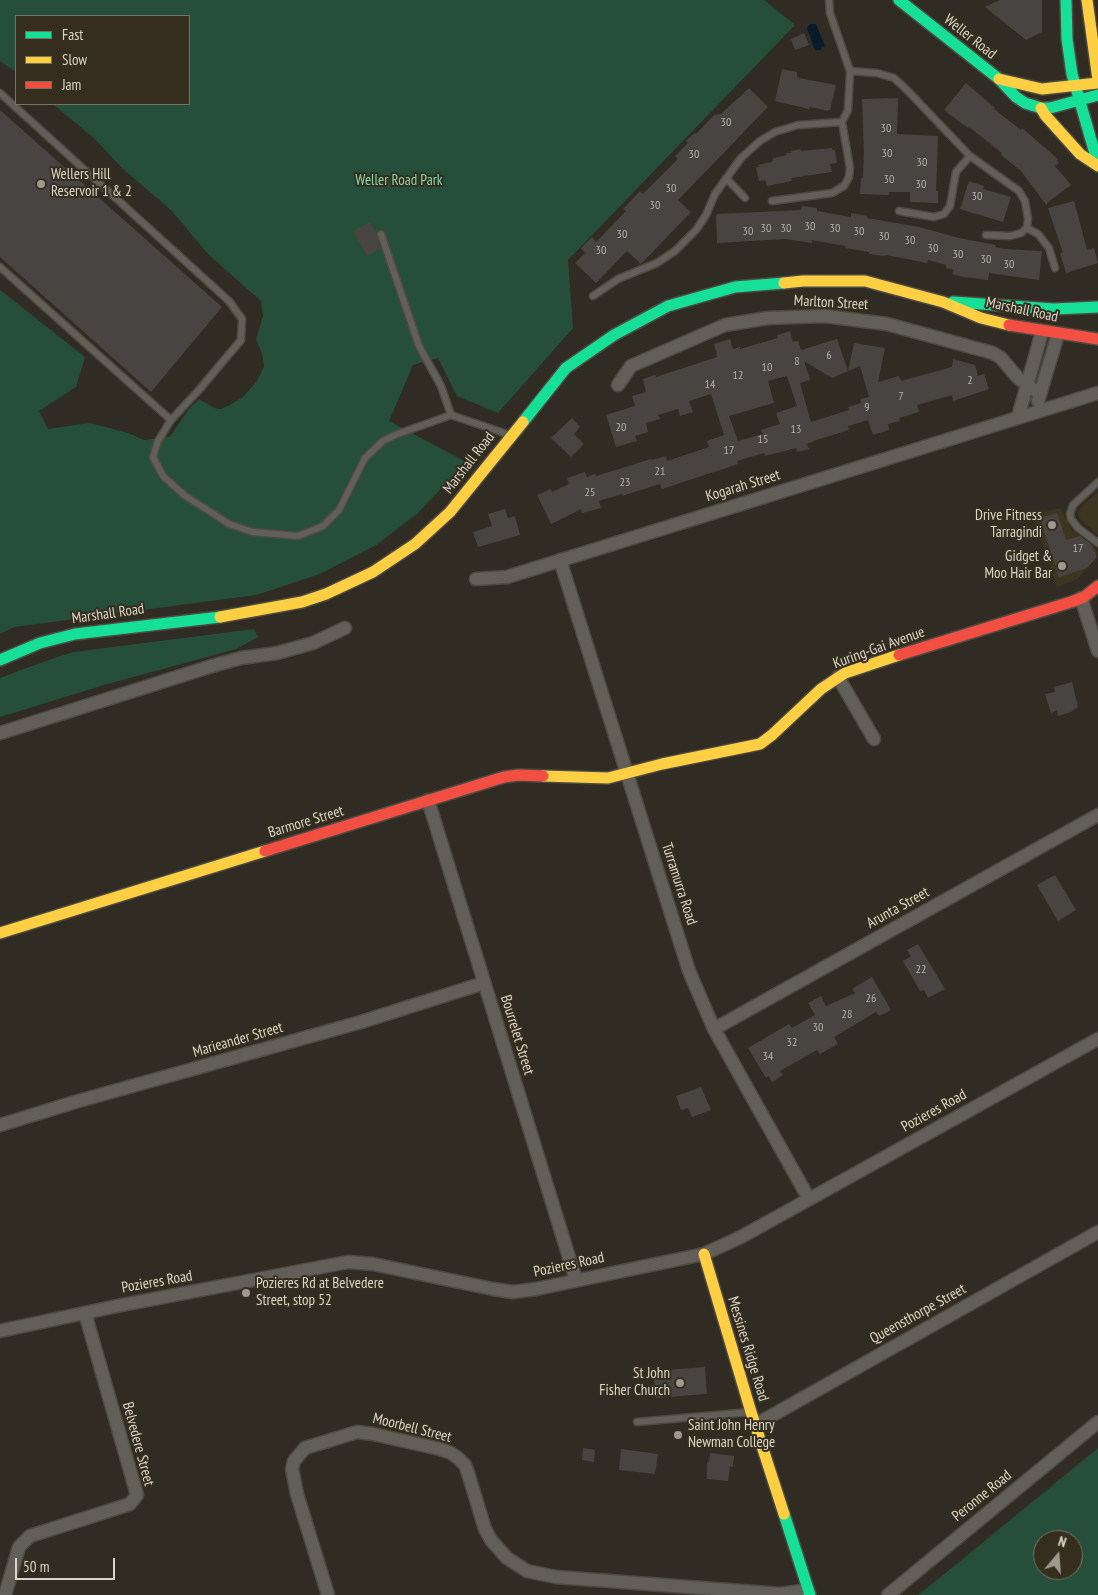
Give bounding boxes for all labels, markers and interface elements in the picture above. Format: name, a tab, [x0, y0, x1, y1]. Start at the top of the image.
street label: Weller Road	[940, 11, 1000, 63]
legend	[15, 15, 190, 105]
text: Fast	[62, 25, 83, 44]
text: Slow	[62, 50, 87, 69]
text: Jam	[62, 75, 81, 94]
house number: 30	[721, 116, 731, 130]
house number: 30	[881, 122, 891, 136]
house number: 30	[882, 147, 892, 161]
house number: 30	[689, 148, 699, 162]
house number: 30	[917, 156, 927, 170]
place label: Wellers Hill Reservoir 1 & 2	[51, 166, 132, 201]
park label: Weller Road Park	[355, 172, 443, 190]
house number: 30	[884, 173, 894, 187]
marker: Wellers Hill Reservoir 1 & 2	[35, 178, 47, 190]
house number: 30	[916, 178, 926, 192]
house number: 30	[666, 182, 676, 196]
house number: 30	[972, 190, 982, 204]
house number: 30	[650, 199, 660, 213]
house number: 30	[805, 220, 815, 234]
house number: 30	[761, 222, 771, 236]
house number: 30	[781, 222, 791, 236]
house number: 30	[830, 222, 840, 236]
house number: 30	[743, 225, 753, 239]
house number: 30	[854, 225, 864, 239]
house number: 30	[617, 228, 627, 242]
house number: 30	[879, 230, 889, 244]
house number: 30	[905, 234, 915, 248]
house number: 30	[928, 242, 938, 256]
house number: 30	[596, 244, 606, 258]
house number: 30	[953, 248, 963, 262]
house number: 30	[981, 253, 991, 267]
house number: 30	[1004, 258, 1014, 272]
street label: Marlton Street	[793, 292, 869, 314]
street label: Marshall Road	[984, 294, 1060, 326]
house number: 6	[826, 349, 832, 363]
house number: 8	[794, 355, 800, 369]
house number: 10	[762, 361, 772, 375]
house number: 12	[733, 369, 743, 383]
house number: 2	[967, 374, 973, 388]
house number: 14	[705, 378, 715, 392]
house number: 7	[898, 390, 904, 404]
house number: 9	[864, 401, 870, 415]
house number: 20	[616, 421, 626, 435]
house number: 13	[791, 423, 801, 437]
street label: Marshall Road	[439, 429, 499, 497]
house number: 15	[758, 433, 768, 447]
house number: 17	[724, 444, 734, 458]
house number: 21	[655, 465, 665, 479]
street label: Kogarah Street	[704, 466, 782, 506]
house number: 23	[620, 476, 630, 490]
house number: 25	[585, 486, 595, 500]
place label: Drive Fitness Tarragindi	[975, 507, 1042, 542]
marker: Drive Fitness Tarragindi	[1046, 519, 1058, 531]
house number: 17	[1073, 542, 1083, 556]
place label: Gidget & Moo Hair Bar	[985, 548, 1052, 583]
marker: Gidget & Moo Hair Bar	[1056, 560, 1068, 572]
street label: Marshall Road	[71, 600, 145, 628]
street label: Kuring-Gai Avenue	[831, 623, 927, 673]
street label: Barmore Street	[266, 802, 346, 842]
street label: Turramurra Road	[657, 841, 701, 927]
street label: Arunta Street	[864, 883, 932, 933]
house number: 22	[916, 963, 926, 977]
house number: 26	[866, 992, 876, 1006]
street label: Bourrelet Street	[496, 993, 538, 1077]
house number: 28	[842, 1008, 852, 1022]
street label: Marieander Street	[191, 1019, 285, 1061]
house number: 30	[813, 1021, 823, 1035]
house number: 32	[787, 1036, 797, 1050]
house number: 34	[763, 1050, 773, 1064]
street label: Pozieres Road	[898, 1086, 970, 1136]
street label: Pozieres Road	[532, 1249, 606, 1281]
street label: Pozieres Road	[120, 1267, 194, 1297]
place label: Pozieres Rd at Belvedere Street, stop 52	[256, 1275, 384, 1310]
street label: Queensthorpe Street	[867, 1280, 969, 1348]
marker: Pozieres Rd at Belvedere Street, stop 52	[240, 1287, 252, 1299]
street label: Messines Ridge Road	[724, 1294, 772, 1404]
place label: St John Fisher Church	[599, 1365, 670, 1400]
marker: St John Fisher Church	[674, 1377, 686, 1389]
street label: Belvedere Street	[118, 1400, 158, 1488]
street label: Moorbell Street	[371, 1410, 453, 1446]
place label: Saint John Henry Newman College	[688, 1417, 775, 1452]
marker: Saint John Henry Newman College	[672, 1429, 684, 1441]
street label: Peronne Road	[949, 1467, 1015, 1525]
north arrow	[1033, 1530, 1083, 1580]
text: N	[1056, 1532, 1069, 1551]
scale bar	[18, 1548, 118, 1580]
text: 50 m	[23, 1557, 49, 1576]

